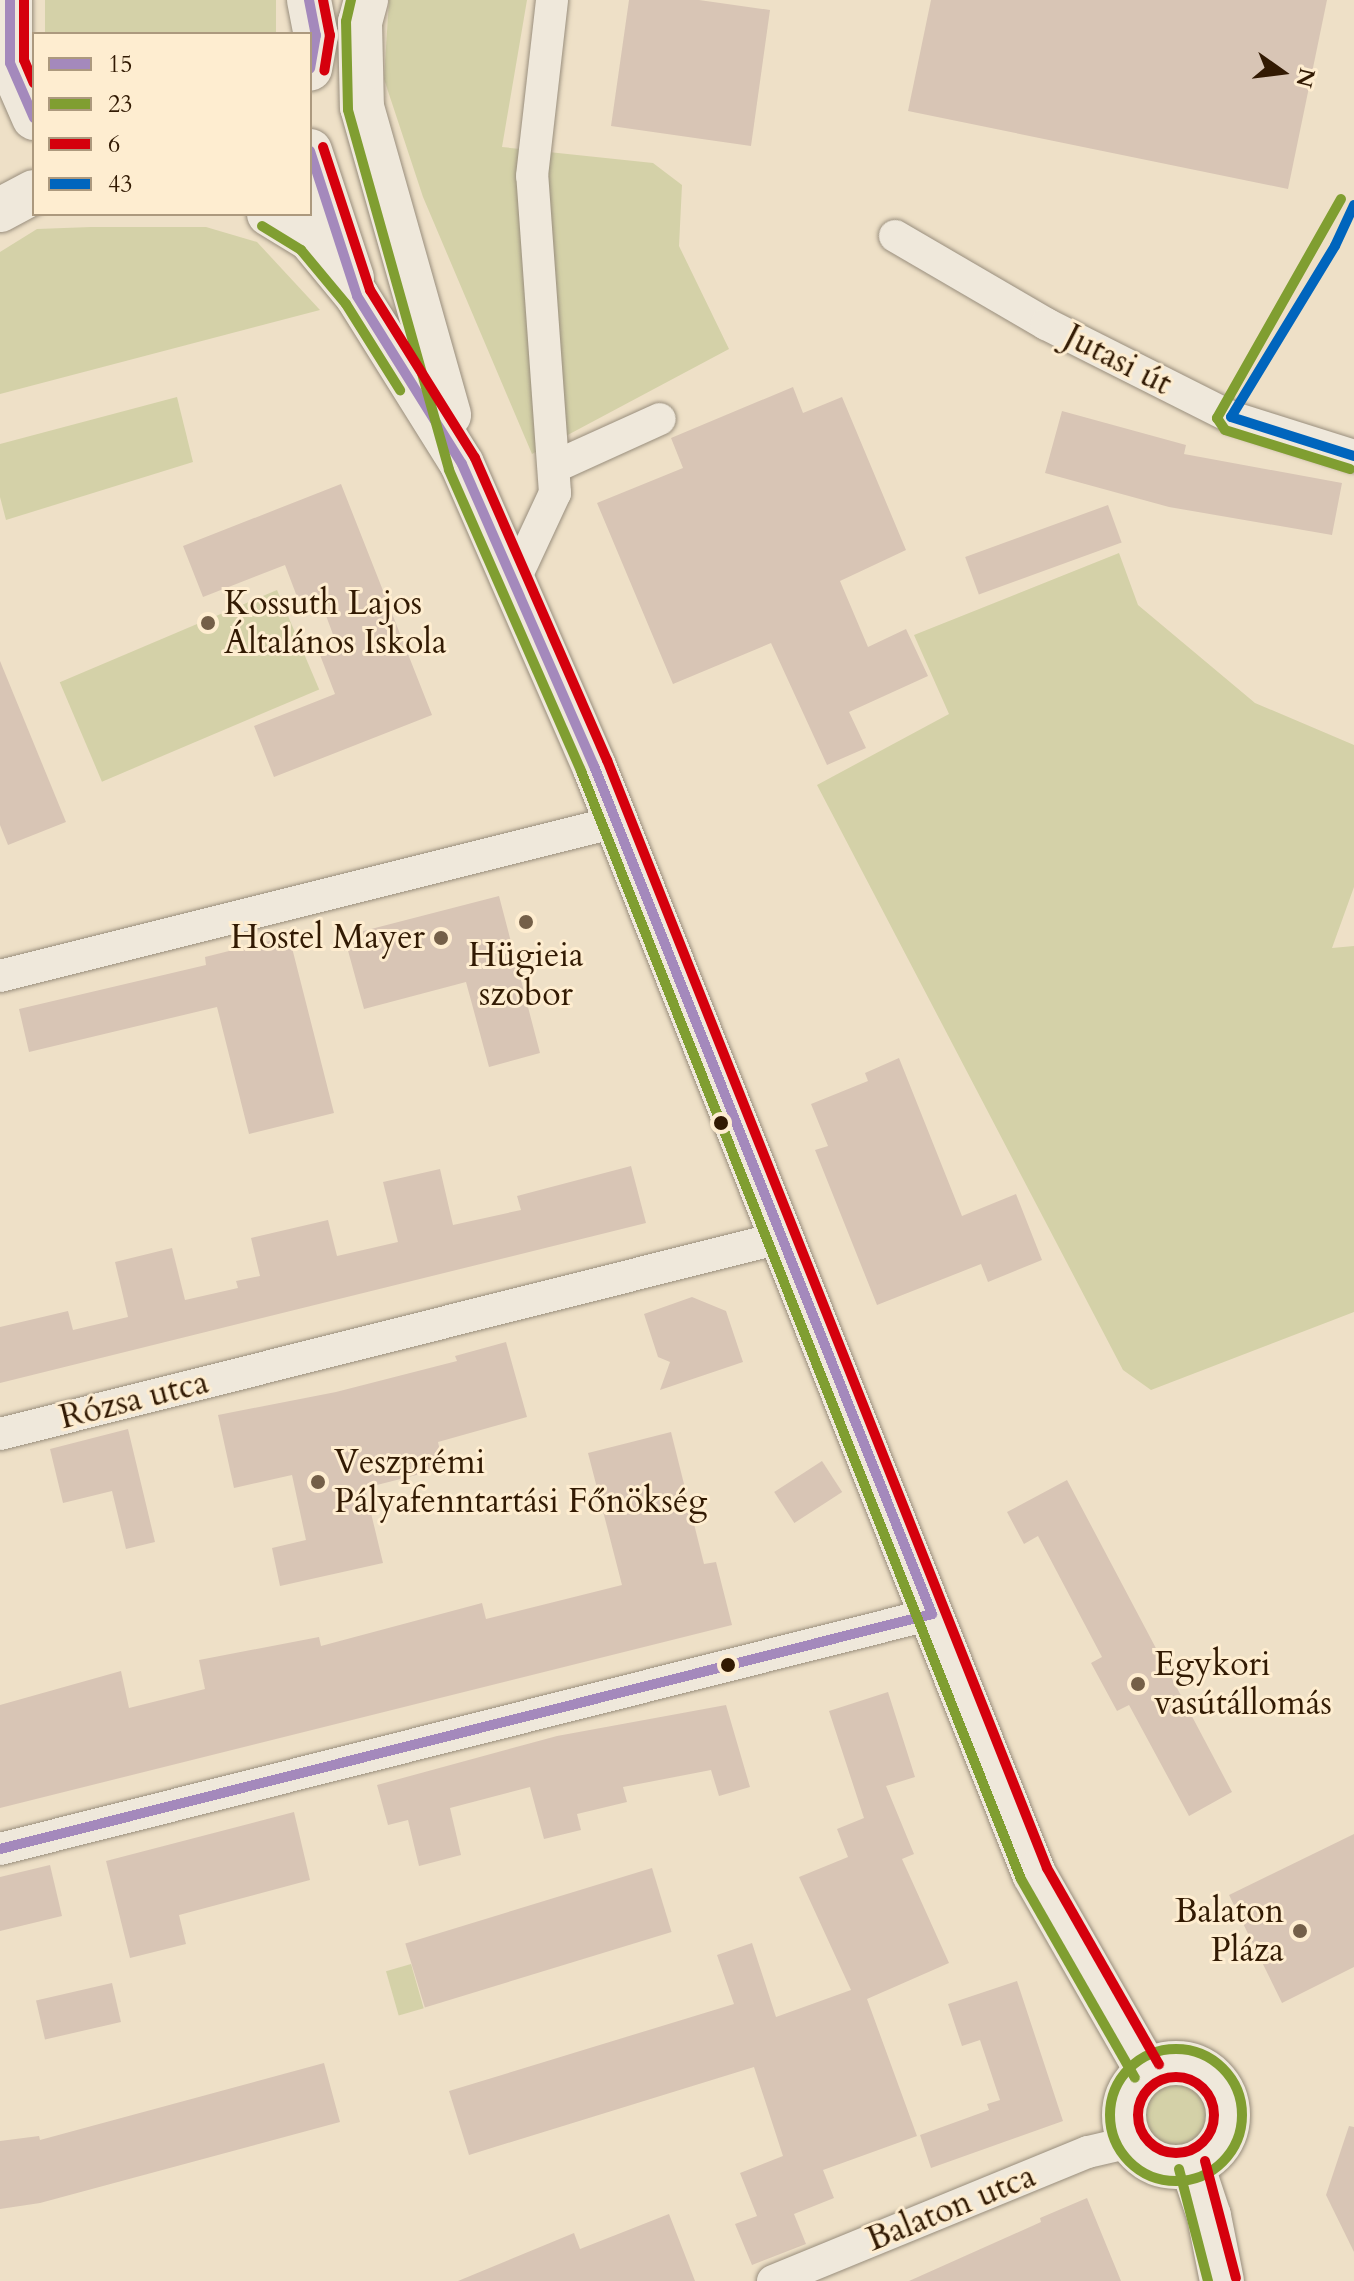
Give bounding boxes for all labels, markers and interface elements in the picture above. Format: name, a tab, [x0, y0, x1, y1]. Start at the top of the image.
legend	[32, 32, 312, 216]
north arrow	[1242, 32, 1322, 112]
text: 15	[108, 48, 133, 81]
text: N	[1288, 65, 1322, 91]
text: 23	[108, 88, 133, 121]
text: 6	[108, 128, 120, 161]
text: 43	[108, 168, 133, 201]
street label: Jutasi út	[1057, 316, 1179, 404]
place label: Kossuth Lajos Általános Iskola	[224, 583, 447, 662]
marker: Kossuth Lajos Általános Iskola	[199, 614, 217, 632]
marker: Hügieia szobor	[517, 913, 535, 931]
place label: Hostel Mayer	[230, 918, 425, 958]
marker: Hostel Mayer	[432, 929, 450, 947]
place label: Hügieia szobor	[468, 935, 584, 1014]
unlabelled marker	[713, 1115, 729, 1131]
street label: Rózsa utca	[55, 1362, 213, 1438]
place label: Veszprémi Pályafenntartási Főnökség	[334, 1442, 707, 1522]
marker: Veszprémi Pályafenntartási Főnökség	[309, 1473, 327, 1491]
place label: Egykori vasútállomás	[1154, 1644, 1332, 1724]
unlabelled marker	[720, 1657, 736, 1673]
marker: Egykori vasútállomás	[1129, 1675, 1147, 1693]
place label: Balaton Pláza	[1174, 1891, 1284, 1970]
marker: Balaton Pláza	[1291, 1922, 1309, 1940]
street label: Balaton utca	[861, 2156, 1041, 2260]

